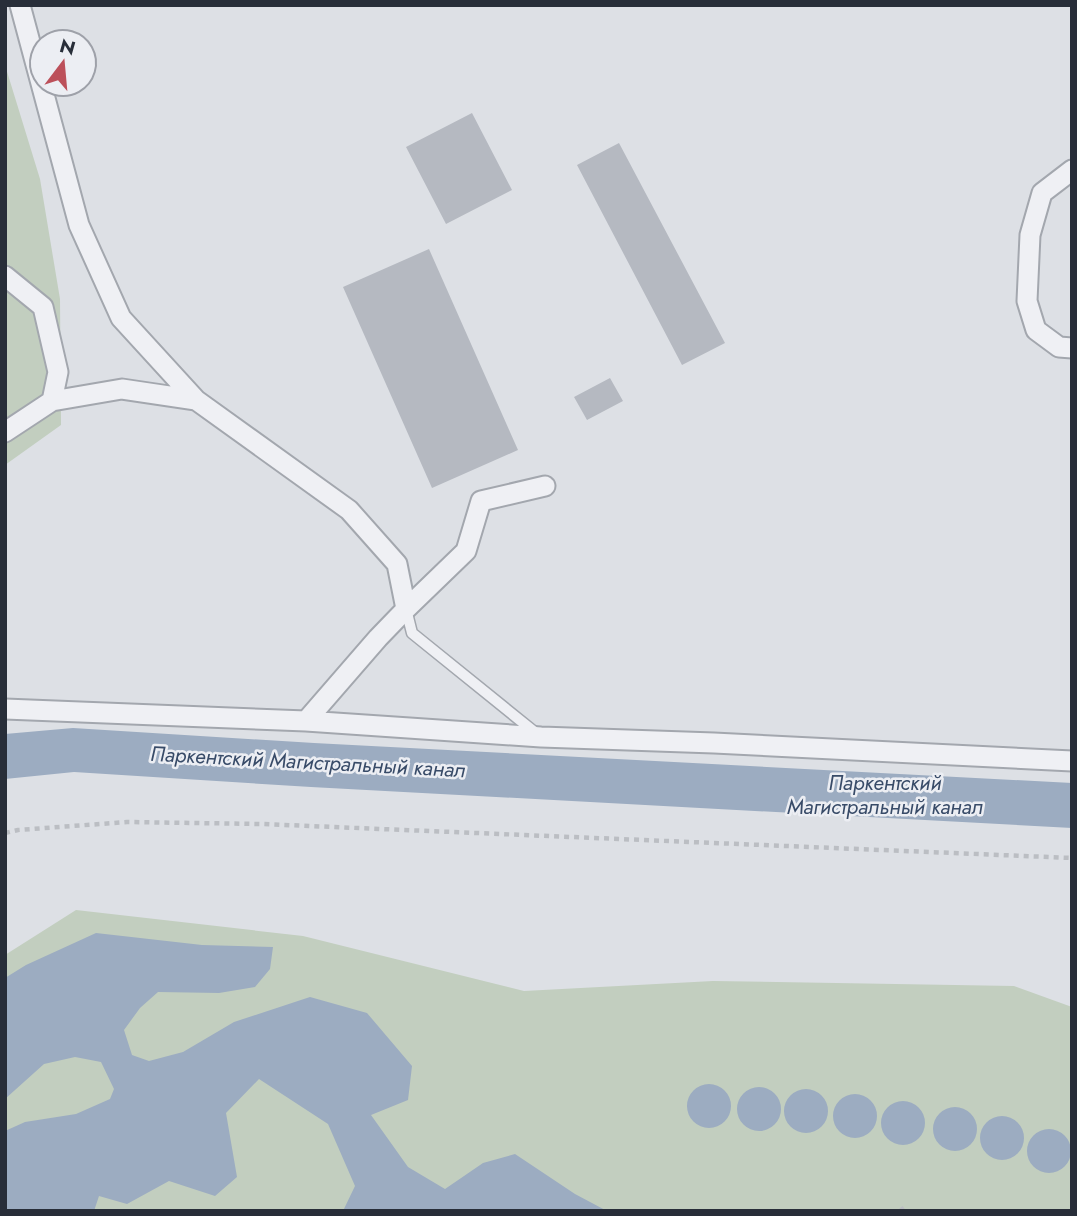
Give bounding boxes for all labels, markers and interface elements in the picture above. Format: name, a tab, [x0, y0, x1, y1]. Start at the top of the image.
north arrow	[28, 28, 98, 98]
text: N	[57, 32, 79, 62]
water label: Паркентский Магистральный канал	[150, 739, 466, 785]
water label: Паркентский Магистральный канал	[787, 768, 983, 822]

